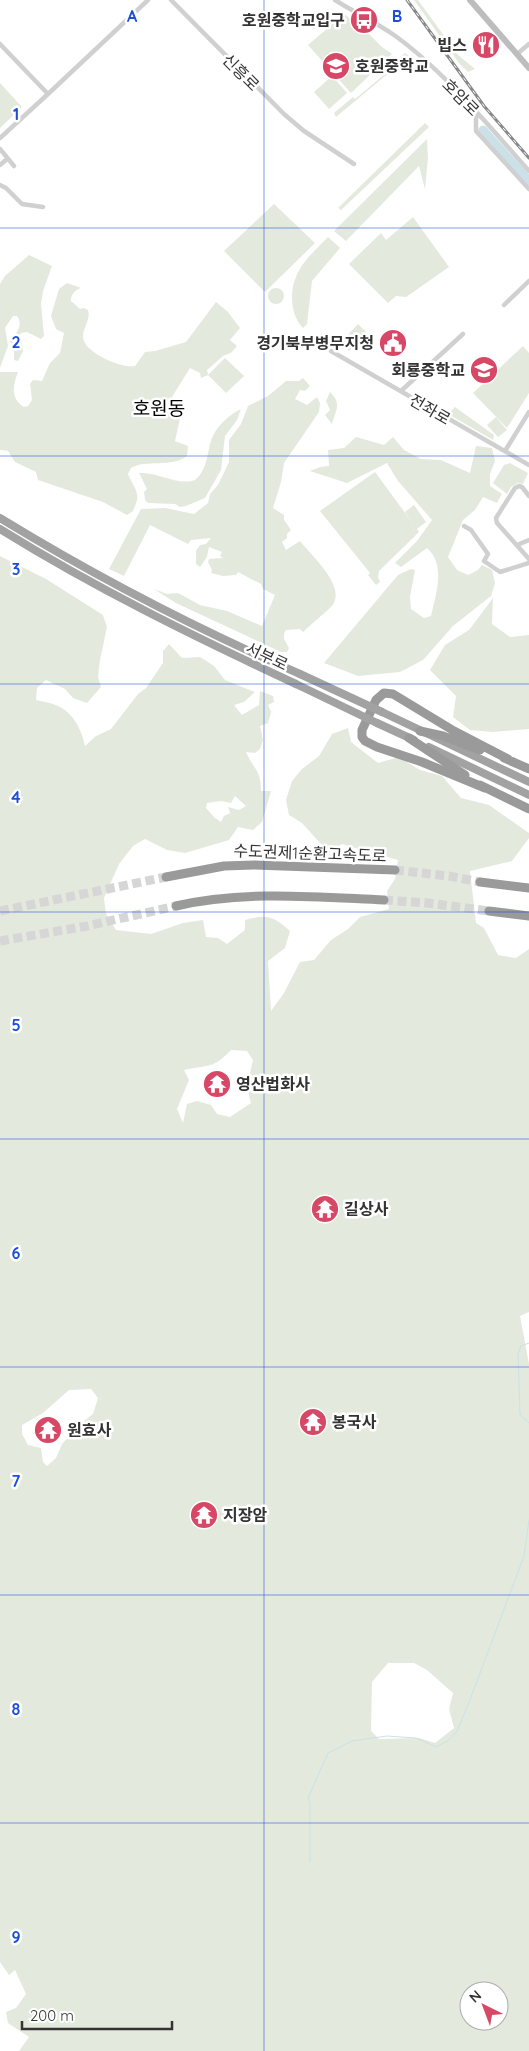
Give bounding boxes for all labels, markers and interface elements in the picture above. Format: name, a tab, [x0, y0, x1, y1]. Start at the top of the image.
bus stop icon: 호원중학교입구	[349, 5, 379, 35]
text: A	[127, 6, 138, 26]
text: B	[392, 6, 402, 26]
place label: 호원중학교입구	[242, 10, 345, 30]
restaurant icon: 빕스	[471, 30, 501, 60]
place label: 빕스	[438, 35, 467, 55]
street label: 신흥로	[218, 49, 264, 95]
school or university icon: 호원중학교	[321, 51, 351, 81]
place label: 호원중학교	[355, 56, 429, 76]
street label: 호암로	[438, 74, 484, 120]
text: 1	[13, 104, 19, 124]
public building icon: 경기북부병무지청	[378, 328, 408, 358]
text: 2	[11, 332, 21, 352]
place label: 경기북부병무지청	[256, 333, 374, 353]
school or university icon: 회룡중학교	[469, 355, 499, 385]
place label: 회룡중학교	[391, 360, 465, 380]
street label: 전좌로	[406, 389, 454, 429]
district label: 호원동	[133, 396, 185, 420]
text: 3	[12, 559, 20, 579]
street label: 서부로	[243, 638, 291, 675]
text: 4	[11, 787, 21, 807]
street label: 수도권제1순환고속도로	[233, 840, 387, 866]
text: 5	[11, 1015, 21, 1035]
temple icon: 영산법화사	[202, 1069, 232, 1099]
place label: 영산법화사	[236, 1074, 310, 1094]
temple icon: 길상사	[310, 1194, 340, 1224]
place label: 길상사	[344, 1199, 388, 1219]
text: 6	[12, 1243, 21, 1263]
temple icon: 봉국사	[298, 1407, 328, 1437]
place label: 봉국사	[332, 1412, 376, 1432]
temple icon: 원효사	[33, 1415, 63, 1445]
place label: 원효사	[67, 1420, 111, 1440]
text: 7	[12, 1471, 21, 1491]
temple icon: 지장암	[189, 1500, 219, 1530]
place label: 지장암	[223, 1505, 267, 1525]
text: 8	[12, 1699, 21, 1719]
text: 9	[11, 1927, 21, 1947]
north arrow	[459, 1981, 509, 2031]
text: N	[465, 1986, 485, 2006]
scale bar	[22, 1998, 172, 2030]
text: 200 m	[30, 2006, 74, 2025]

